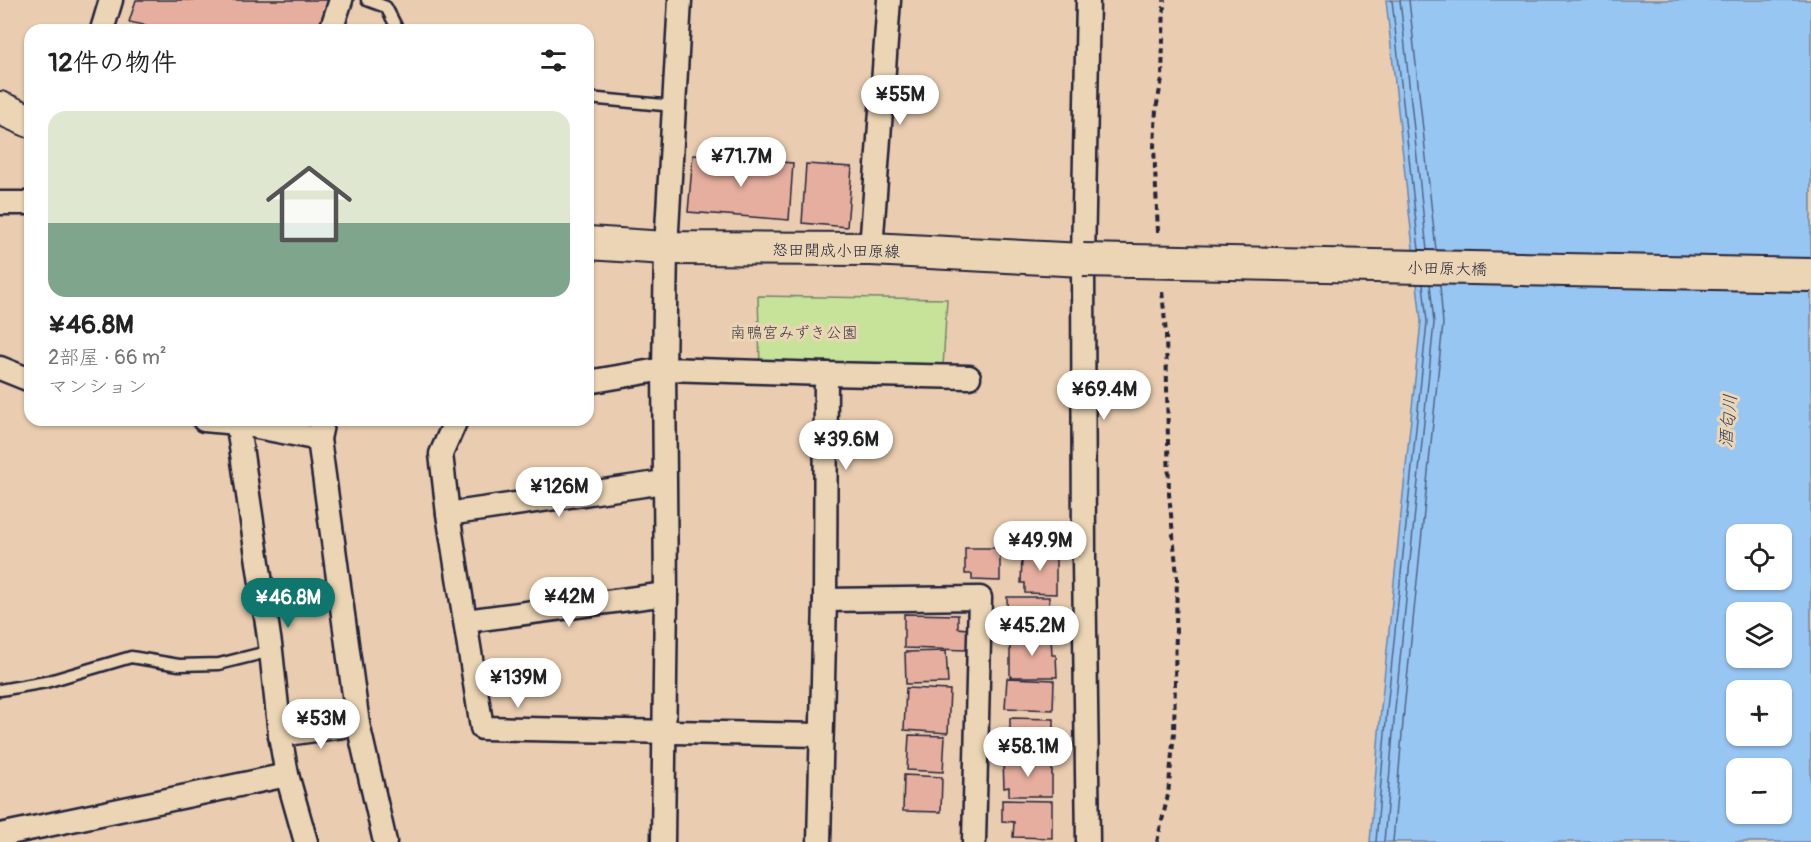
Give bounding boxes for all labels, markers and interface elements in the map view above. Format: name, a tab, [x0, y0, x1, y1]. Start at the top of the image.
icon: filters	[537, 44, 570, 77]
text: 12件の物件	[48, 47, 177, 79]
pin: ¥55M	[864, 75, 936, 126]
text: ¥55M	[875, 82, 925, 107]
pin: ¥71.7M	[692, 137, 790, 188]
text: ¥71.7M	[710, 144, 772, 169]
icon: home	[255, 150, 363, 258]
street label: 怒田開成小田原線	[772, 240, 900, 262]
street label: 小田原大橋	[1407, 258, 1487, 280]
text: ¥46.8M	[48, 309, 134, 341]
park label: 南鴨宮みずき公園	[730, 323, 858, 343]
text: 2部屋 · 66 m²	[48, 345, 167, 370]
pin: ¥69.4M	[1055, 370, 1153, 421]
text: マンション	[48, 374, 147, 399]
text: ¥69.4M	[1071, 377, 1137, 402]
water label: 酒匂川	[1715, 393, 1742, 449]
pin: ¥39.6M	[797, 420, 895, 471]
text: ¥39.6M	[813, 427, 879, 452]
pin: ¥126M	[517, 467, 601, 518]
text: ¥126M	[530, 474, 588, 499]
pin: ¥49.9M	[991, 521, 1089, 572]
map controls	[1726, 524, 1792, 824]
button: locate	[1726, 524, 1792, 590]
text: ¥49.9M	[1008, 528, 1072, 553]
pin: ¥42M	[533, 577, 605, 628]
pin: ¥46.8M	[239, 578, 337, 629]
text: ¥42M	[543, 584, 595, 609]
text: ¥46.8M	[255, 585, 321, 610]
button: layers	[1726, 602, 1792, 668]
pin: ¥45.2M	[983, 606, 1081, 657]
text: ¥45.2M	[999, 613, 1065, 638]
pin: ¥139M	[476, 658, 560, 709]
text: ¥139M	[489, 665, 547, 690]
button: +	[1726, 680, 1792, 746]
pin: ¥53M	[285, 699, 357, 750]
text: ¥53M	[296, 706, 346, 731]
pin: ¥58.1M	[979, 727, 1077, 778]
text: ¥58.1M	[997, 734, 1059, 759]
button: −	[1726, 758, 1792, 824]

